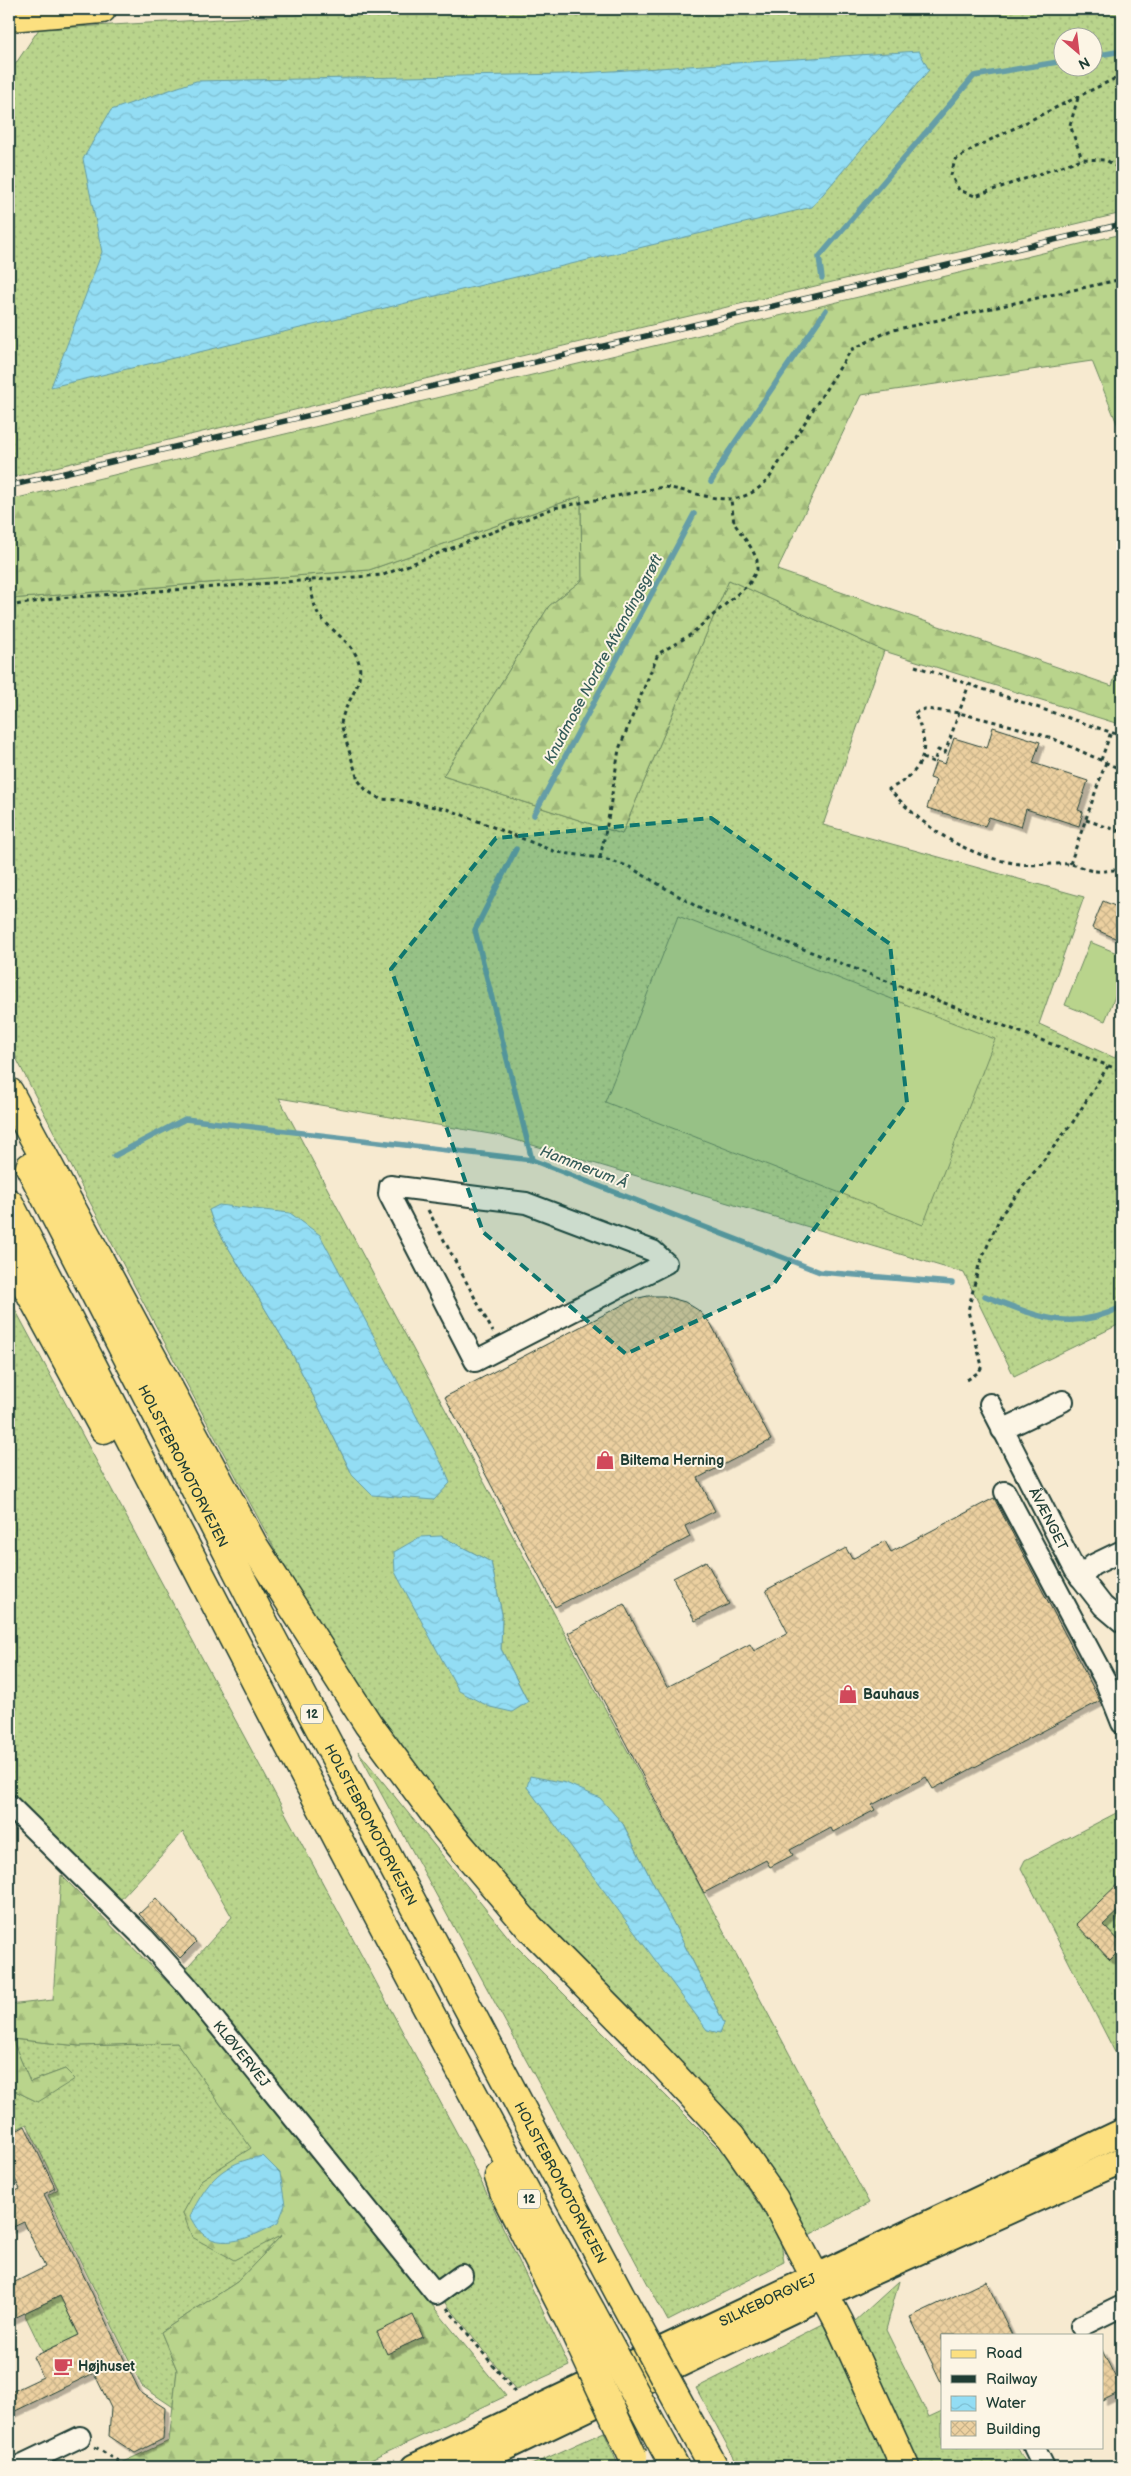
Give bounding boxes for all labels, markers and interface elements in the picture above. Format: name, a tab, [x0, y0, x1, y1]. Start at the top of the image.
north arrow	[1054, 28, 1104, 78]
text: N	[1075, 53, 1093, 73]
water label: Knudmose Nordre Afvandingsgrøft	[540, 551, 667, 767]
water label: Hammerum Å	[537, 1142, 630, 1193]
street label: HOLSTEBROMOTORVEJEN	[134, 1382, 232, 1550]
shop icon: Biltema Herning	[594, 1449, 616, 1471]
place label: Biltema Herning	[620, 1452, 724, 1469]
street label: ÅVÆNGET	[1025, 1484, 1072, 1554]
shop icon: Bauhaus	[837, 1683, 859, 1705]
place label: Bauhaus	[863, 1686, 919, 1703]
road number: 12	[301, 1705, 323, 1724]
street label: HOLSTEBROMOTORVEJEN	[321, 1741, 420, 1909]
street label: KLØVERVEJ	[209, 2017, 274, 2091]
street label: HOLSTEBROMOTORVEJEN	[511, 2099, 610, 2267]
road number: 12	[518, 2190, 540, 2208]
street label: SILKEBORGVEJ	[716, 2270, 819, 2330]
legend	[941, 2334, 1104, 2448]
text: Road	[986, 2344, 1022, 2363]
cafe icon: Højhuset	[52, 2355, 74, 2377]
place label: Højhuset	[78, 2358, 135, 2375]
text: Railway	[986, 2370, 1037, 2389]
text: Water	[986, 2394, 1026, 2413]
text: Building	[986, 2420, 1041, 2439]

